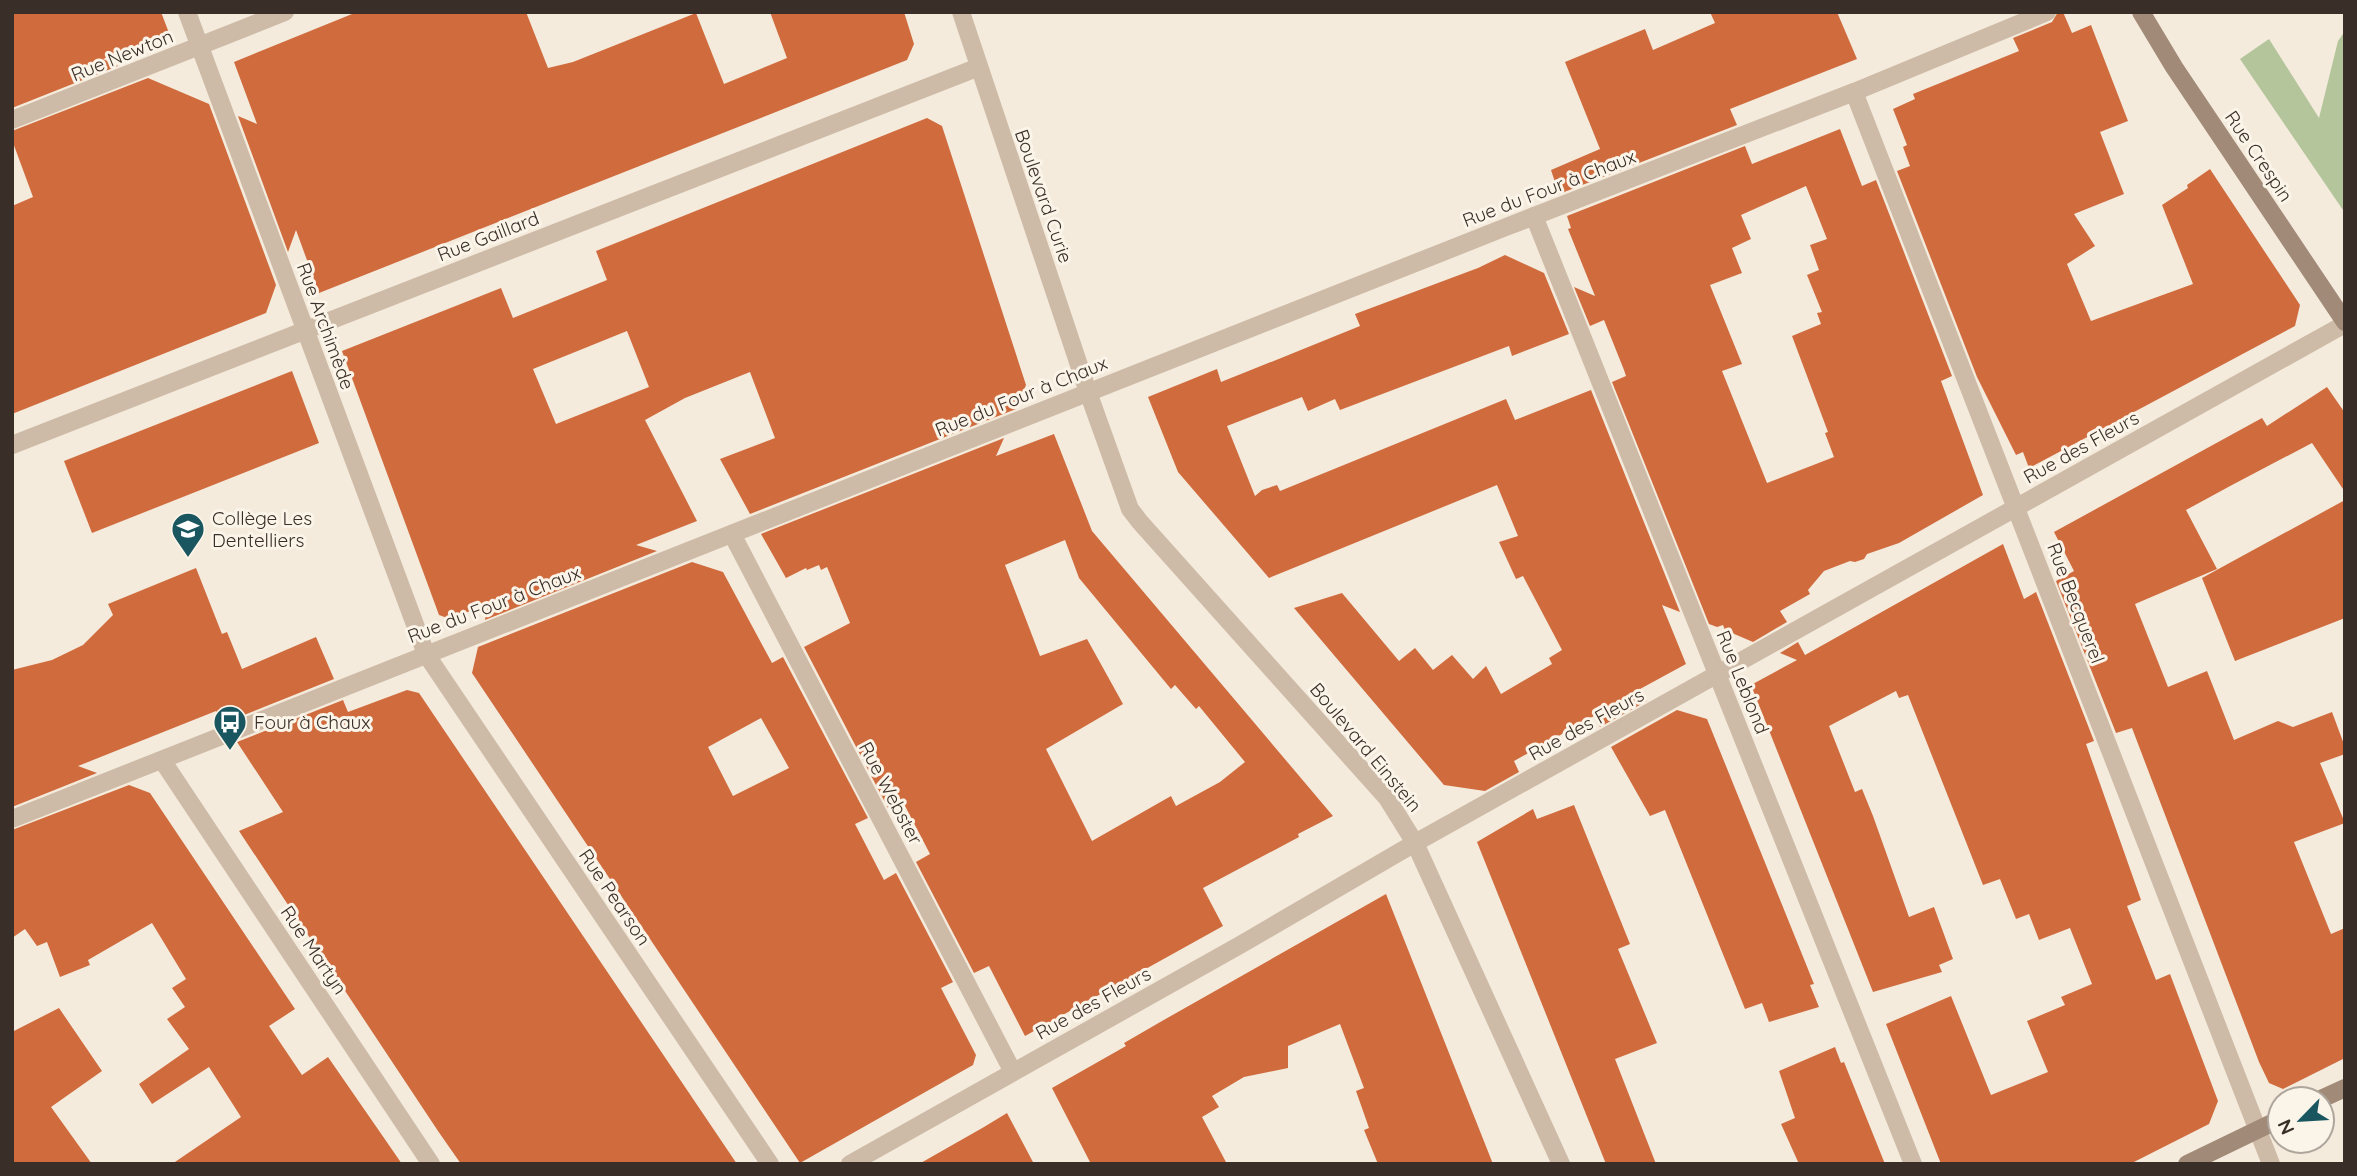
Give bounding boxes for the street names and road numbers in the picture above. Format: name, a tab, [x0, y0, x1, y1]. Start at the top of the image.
street label: Rue Newton	[67, 24, 177, 86]
street label: Rue Crespin	[2220, 106, 2298, 206]
street label: Boulevard Curie	[1010, 126, 1078, 266]
street label: Rue du Four à Chaux	[1459, 144, 1639, 232]
street label: Rue Gaillard	[434, 206, 542, 266]
street label: Rue Archimède	[292, 259, 360, 393]
street label: Rue du Four à Chaux	[931, 350, 1111, 442]
street label: Rue des Fleurs	[2019, 405, 2143, 489]
street label: Rue Becquerel	[2042, 539, 2110, 667]
street label: Rue du Four à Chaux	[404, 560, 584, 648]
street label: Rue Leblond	[1711, 627, 1775, 737]
street label: Boulevard Einstein	[1305, 677, 1427, 817]
street label: Rue des Fleurs	[1524, 682, 1648, 766]
street label: Rue Webster	[854, 738, 928, 849]
street label: Rue Pearson	[574, 844, 656, 950]
street label: Rue Martyn	[276, 901, 352, 999]
street label: Rue des Fleurs	[1031, 961, 1155, 1045]

